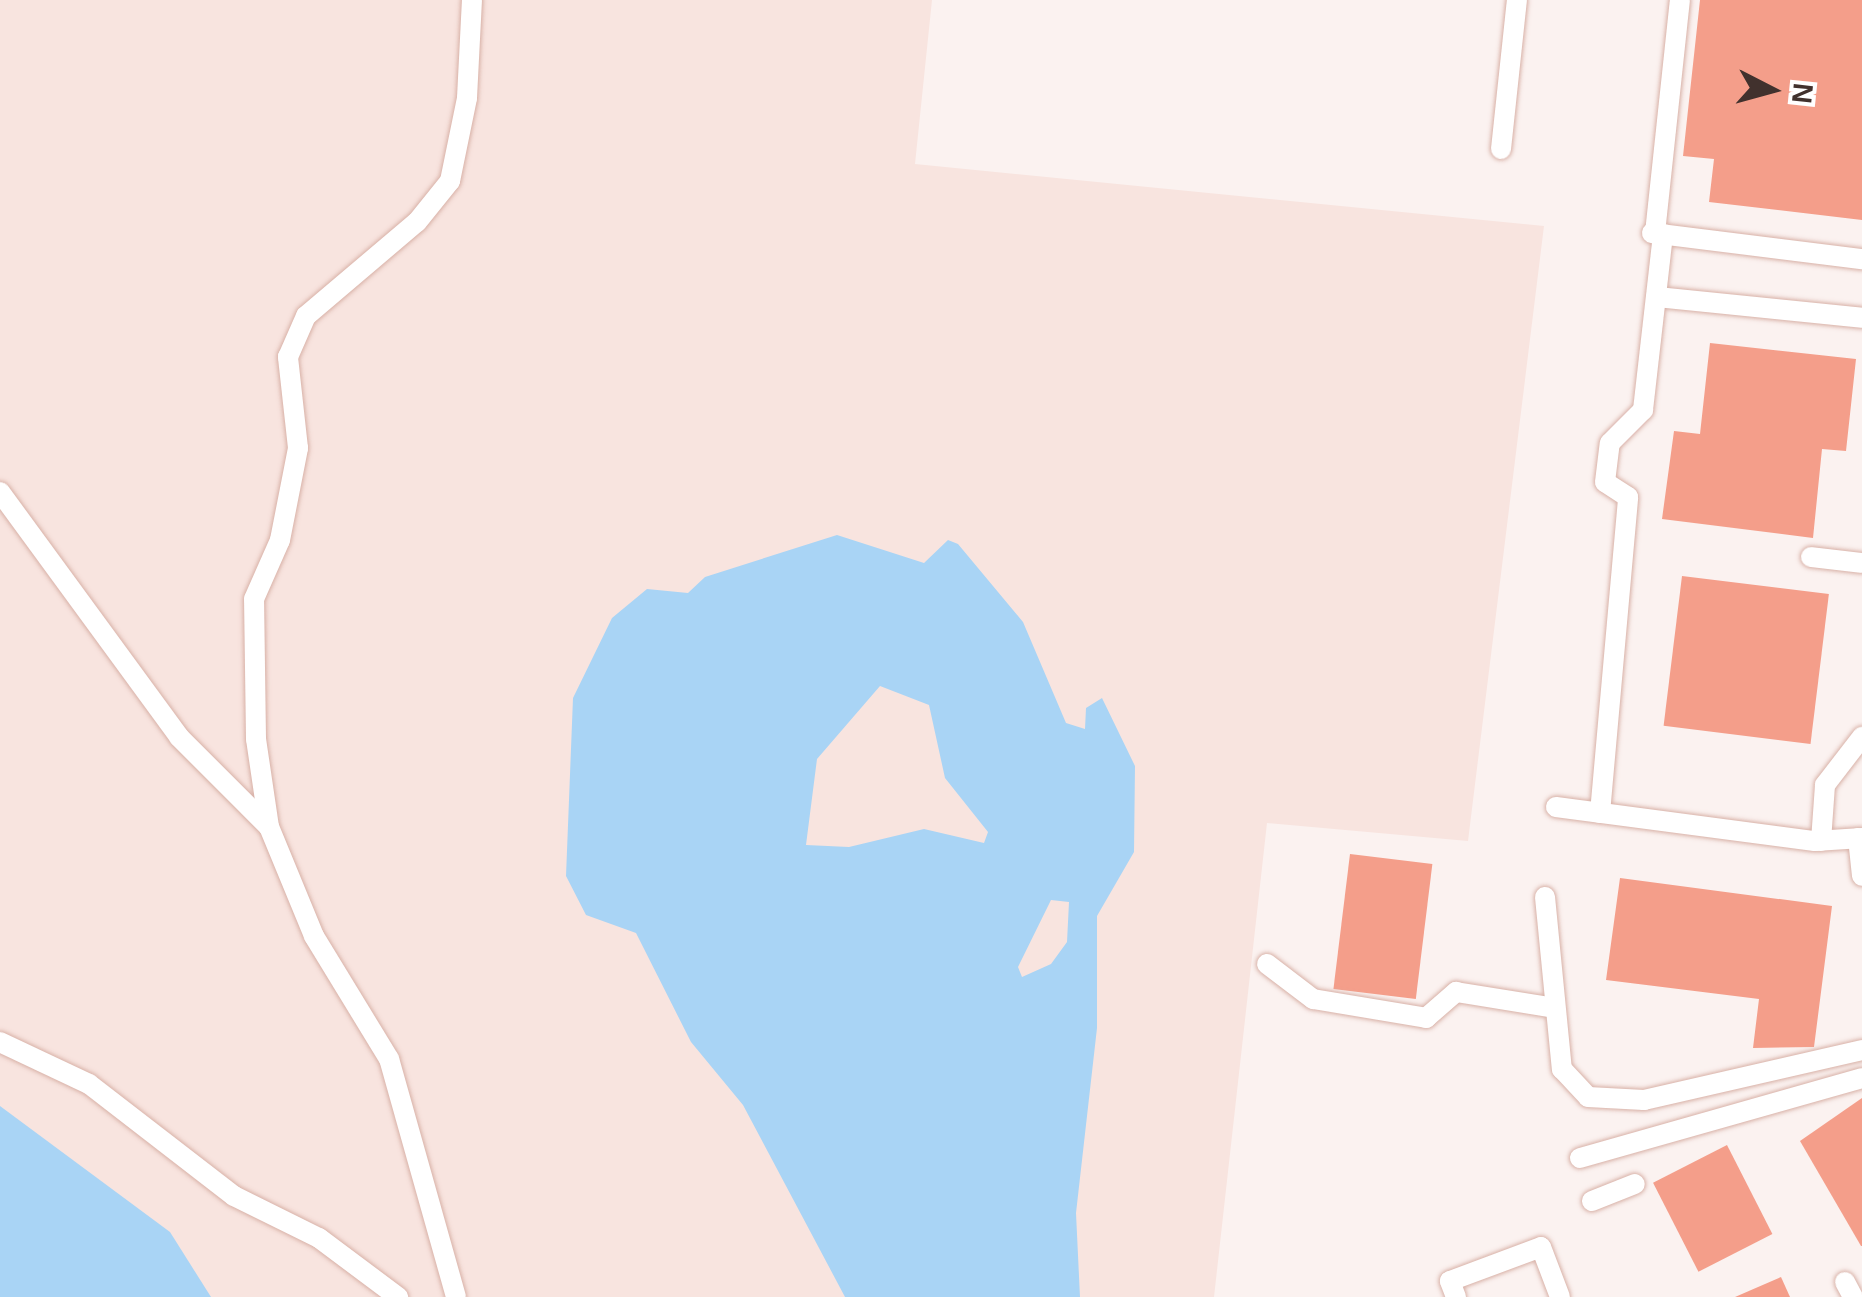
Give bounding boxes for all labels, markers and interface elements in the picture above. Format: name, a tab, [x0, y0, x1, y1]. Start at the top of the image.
north arrow	[1722, 40, 1822, 140]
text: N	[1786, 81, 1819, 105]

